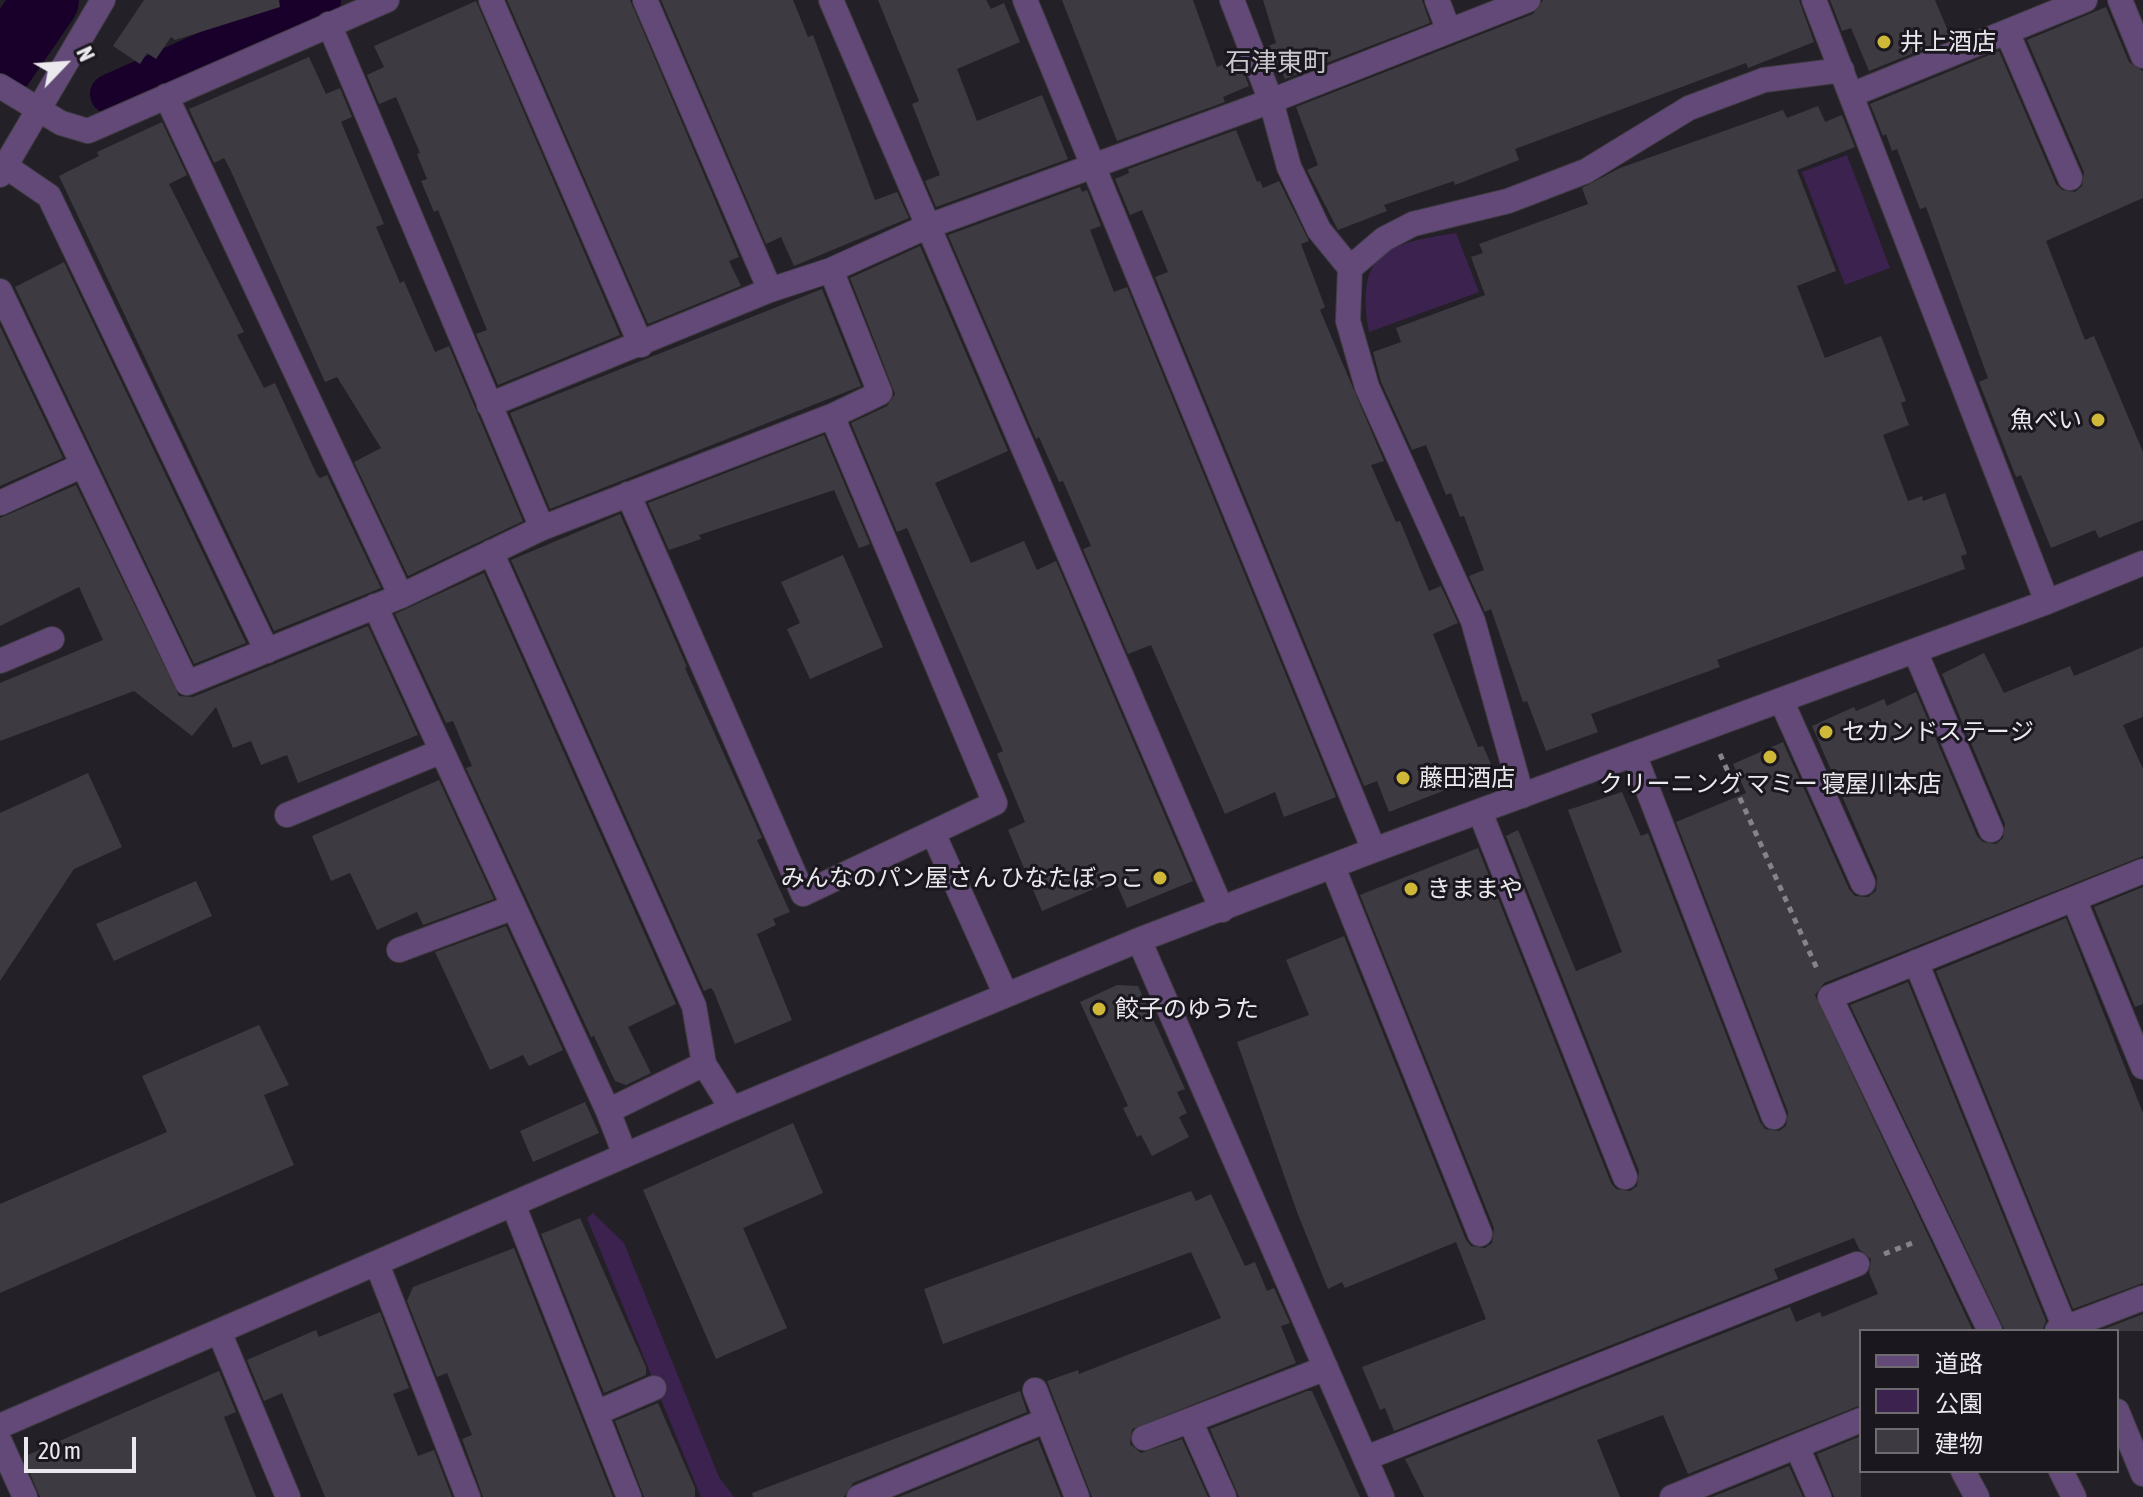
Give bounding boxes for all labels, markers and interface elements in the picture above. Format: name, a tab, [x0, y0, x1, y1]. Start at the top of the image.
north arrow	[24, 24, 104, 104]
place label: 井上酒店	[1900, 28, 1996, 56]
marker: 井上酒店	[1875, 33, 1893, 51]
text: N	[71, 42, 100, 65]
district label: 石津東町	[1225, 47, 1329, 79]
place label: 魚べい	[2010, 406, 2082, 434]
marker: 魚べい	[2089, 411, 2107, 429]
place label: セカンドステージ	[1842, 718, 2034, 746]
marker: セカンドステージ	[1817, 723, 1835, 741]
marker: クリーニング マミー 寝屋川本店	[1761, 748, 1779, 766]
place label: 藤田酒店	[1419, 764, 1515, 792]
marker: 藤田酒店	[1394, 769, 1412, 787]
place label: クリーニング マミー 寝屋川本店	[1599, 770, 1941, 798]
place label: みんなのパン屋さん ひなたぼっこ	[781, 864, 1144, 892]
marker: みんなのパン屋さん ひなたぼっこ	[1151, 869, 1169, 887]
place label: きままや	[1427, 875, 1523, 903]
marker: きままや	[1402, 880, 1420, 898]
place label: 餃子のゆうた	[1115, 995, 1259, 1023]
marker: 餃子のゆうた	[1090, 1000, 1108, 1018]
legend	[1859, 1329, 2119, 1473]
text: 道路	[1935, 1350, 1983, 1377]
text: 公園	[1935, 1390, 1983, 1417]
scale bar	[28, 1421, 140, 1471]
text: 建物	[1935, 1430, 1983, 1457]
text: 20 m	[38, 1437, 81, 1464]

